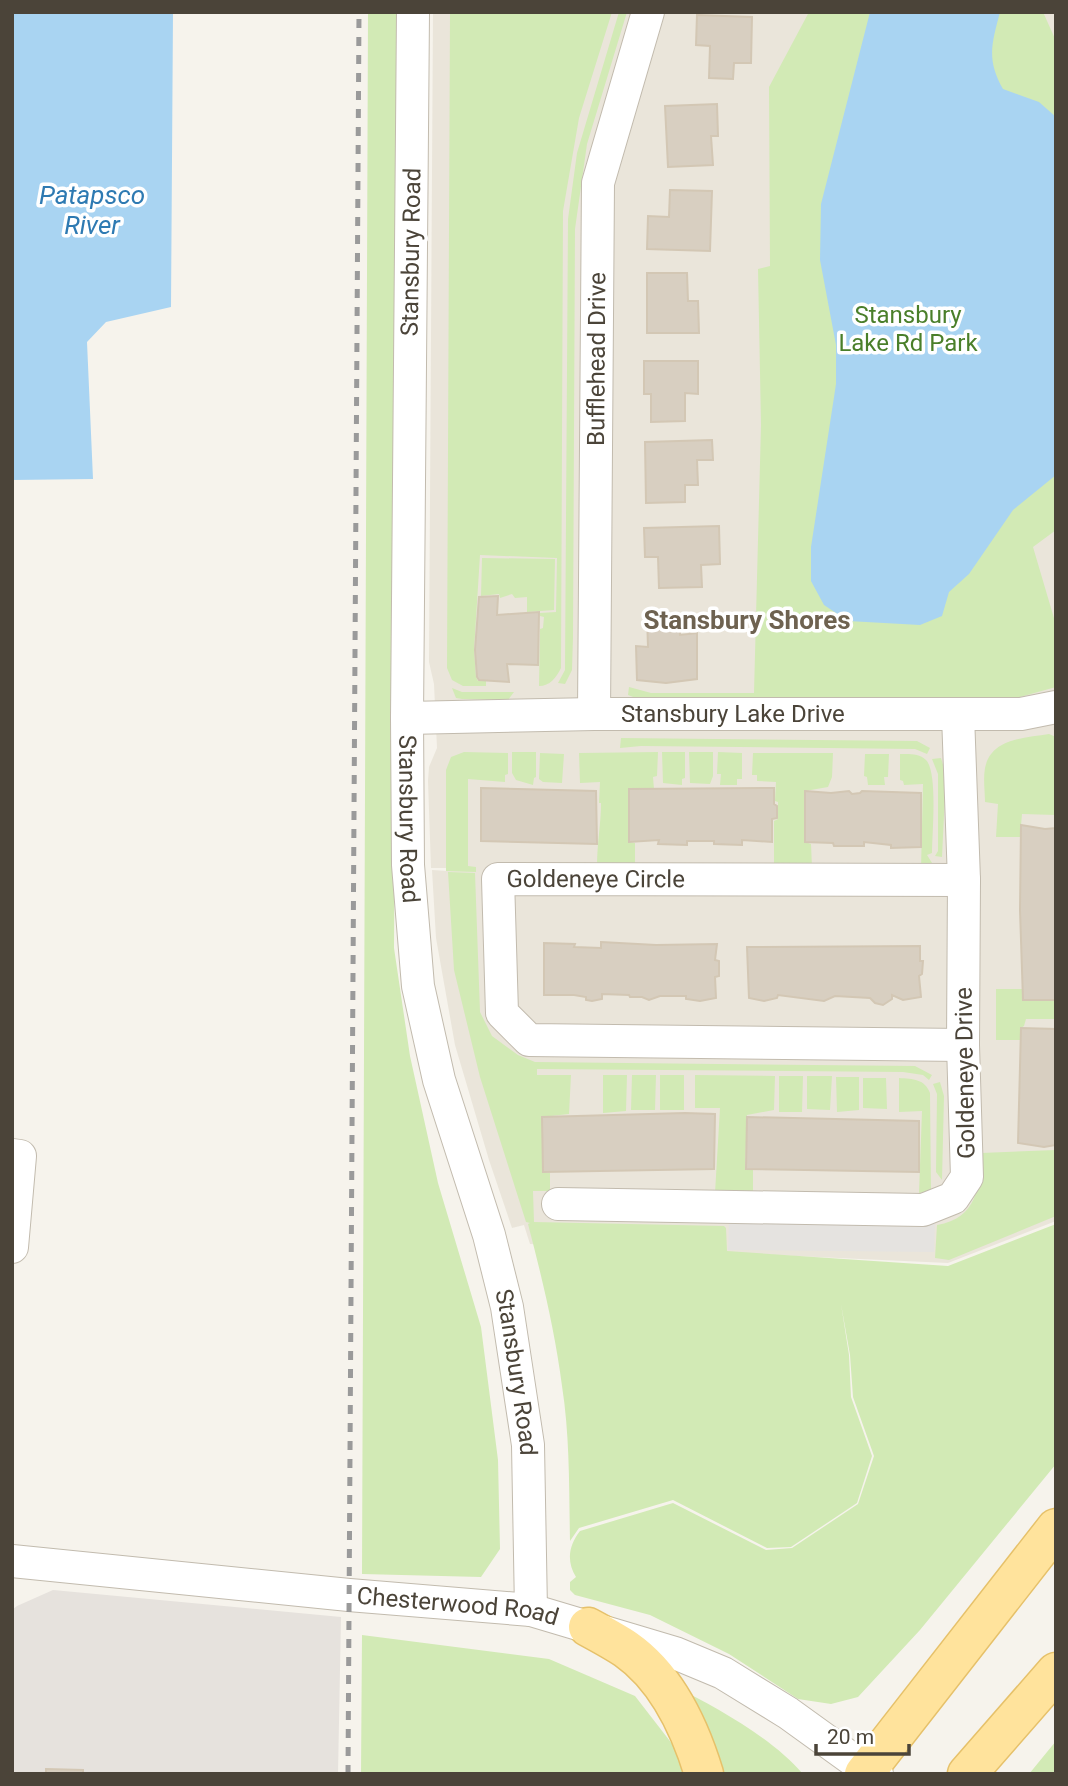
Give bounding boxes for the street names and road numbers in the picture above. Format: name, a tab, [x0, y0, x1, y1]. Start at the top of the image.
street label: Stansbury Road	[396, 168, 426, 336]
street label: Bufflehead Drive	[582, 272, 611, 446]
street label: Stansbury Lake Drive	[621, 700, 845, 728]
street label: Stansbury Road	[393, 735, 425, 904]
street label: Goldeneye Circle	[506, 865, 685, 893]
street label: Goldeneye Drive	[950, 987, 980, 1159]
street label: Stansbury Road	[489, 1286, 542, 1456]
street label: Chesterwood Road	[356, 1582, 562, 1631]

